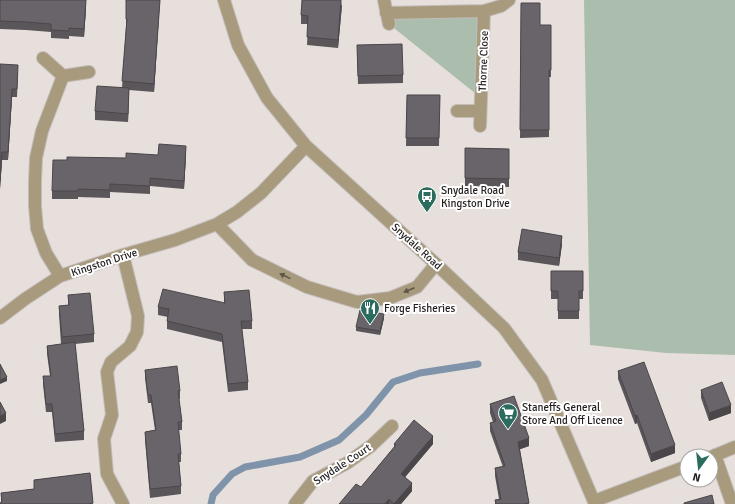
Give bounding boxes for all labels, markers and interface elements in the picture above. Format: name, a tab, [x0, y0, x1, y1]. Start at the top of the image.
street label: Thorne Close	[476, 30, 491, 92]
place label: Snydale Road Kingston Drive	[441, 184, 510, 210]
bus stop icon: Snydale Road Kingston Drive	[416, 185, 438, 213]
street label: Snydale Road	[389, 220, 445, 272]
street label: Kingston Drive	[69, 246, 139, 279]
one-way arrow	[279, 273, 291, 279]
one-way arrow	[403, 287, 414, 293]
restaurant icon: Forge Fisheries	[359, 297, 381, 325]
place label: Forge Fisheries	[384, 302, 456, 315]
place label: Staneffs General Store And Off Licence	[522, 401, 623, 427]
supermarket icon: Staneffs General Store And Off Licence	[497, 402, 519, 430]
street label: Snydale Court	[311, 441, 374, 488]
north arrow	[679, 448, 719, 488]
text: N	[691, 470, 702, 484]

